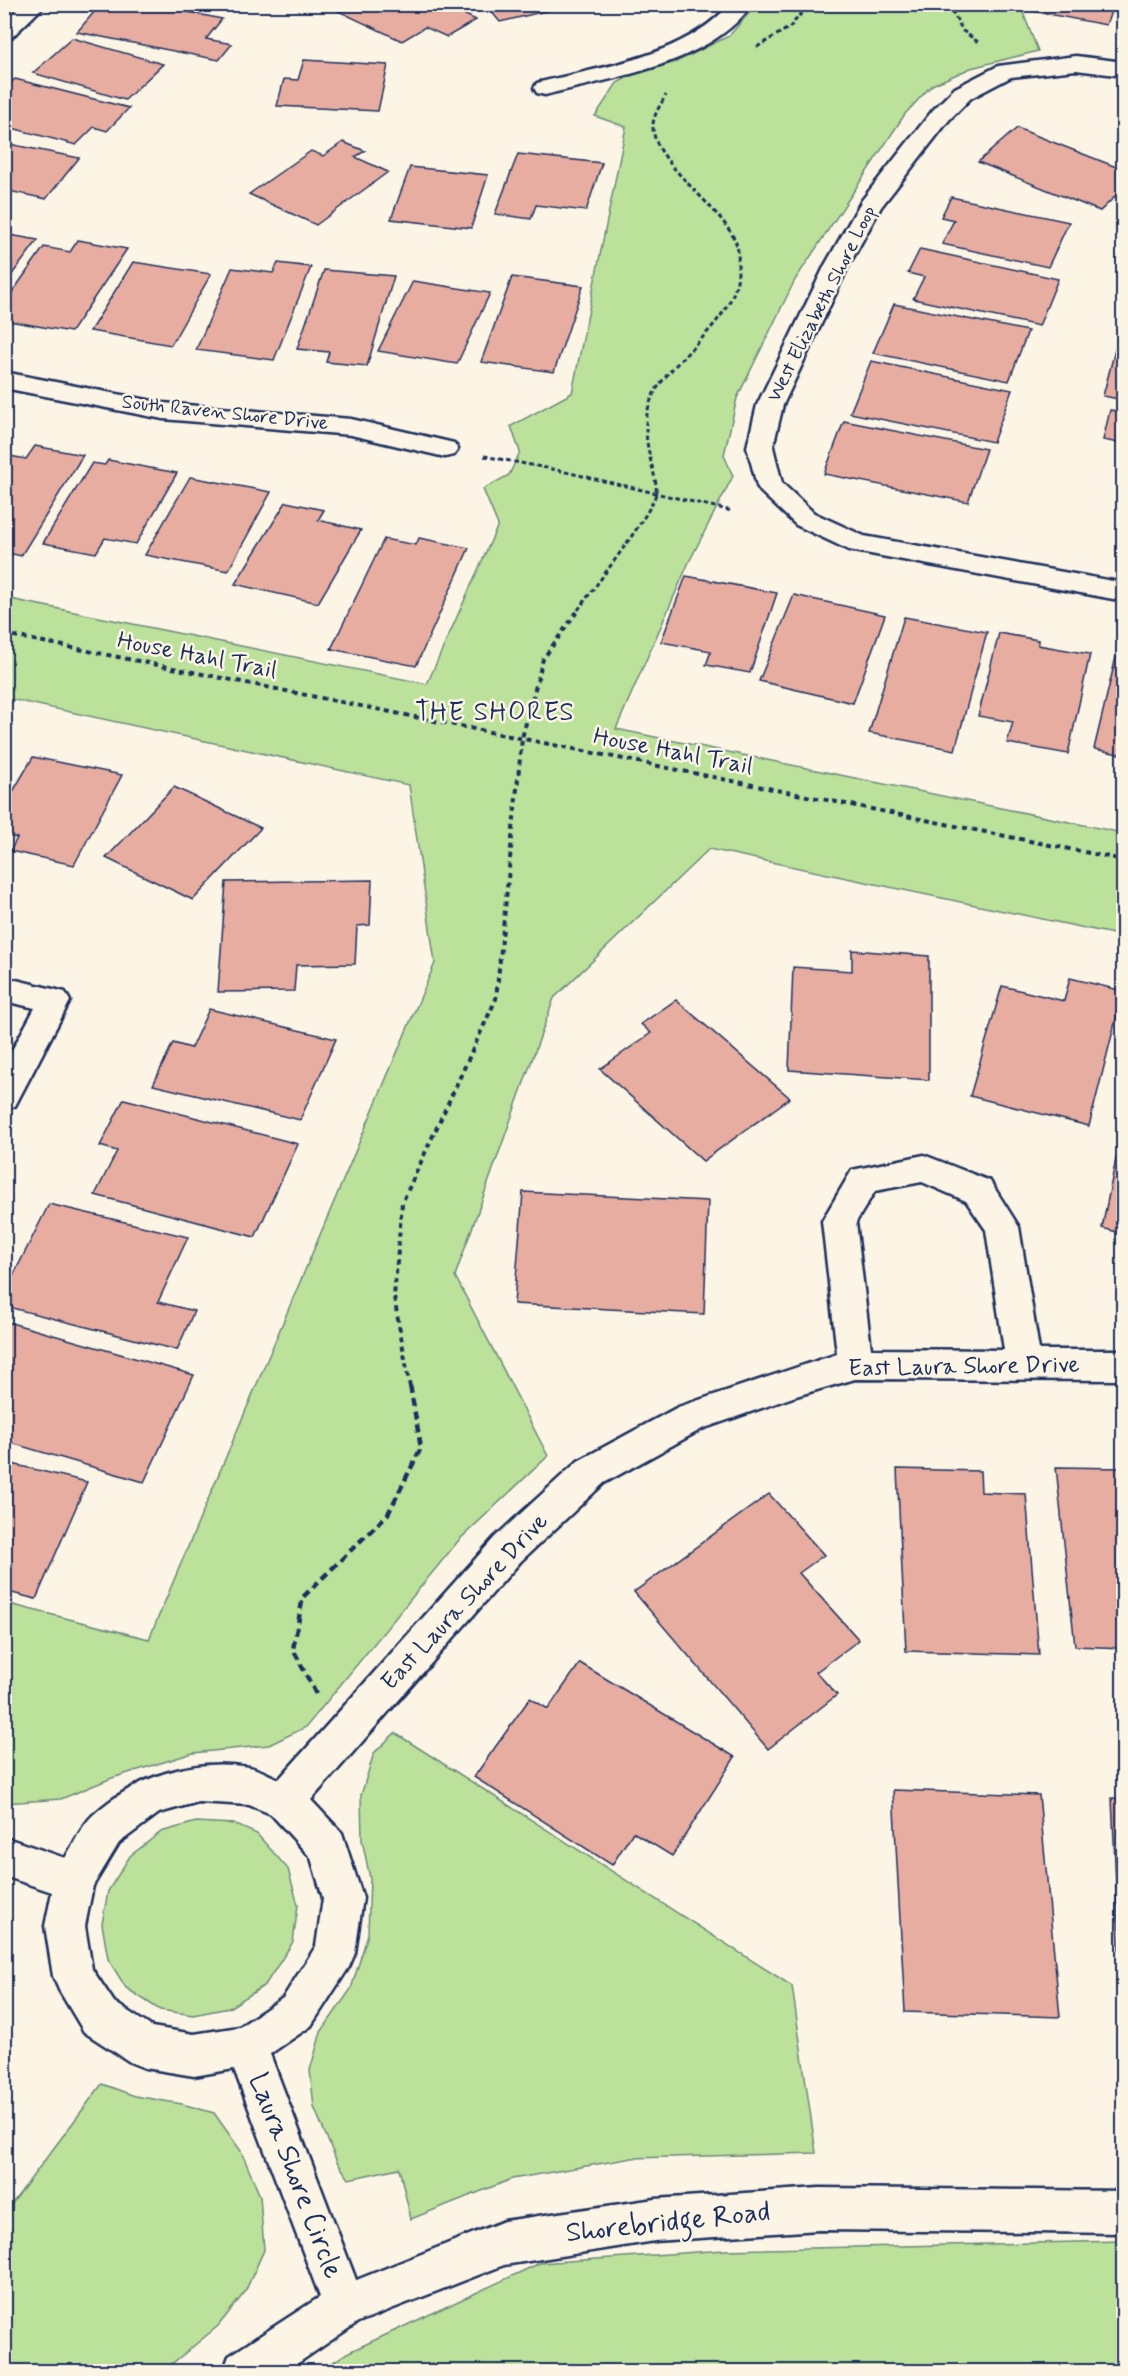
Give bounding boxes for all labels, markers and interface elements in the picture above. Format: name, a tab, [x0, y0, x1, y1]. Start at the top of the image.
street label: West Elizabeth Shore Loop	[761, 201, 883, 407]
street label: South Raven Shore Drive	[120, 389, 330, 437]
street label: House Hahl Trail	[114, 625, 280, 687]
district label: THE SHORES	[415, 696, 575, 730]
street label: House Hahl Trail	[590, 721, 756, 783]
street label: East Laura Shore Drive	[848, 1349, 1080, 1385]
street label: East Laura Shore Drive	[375, 1507, 555, 1697]
street label: Laura Shore Circle	[239, 2068, 351, 2284]
street label: Shorebridge Road	[564, 2194, 772, 2255]

